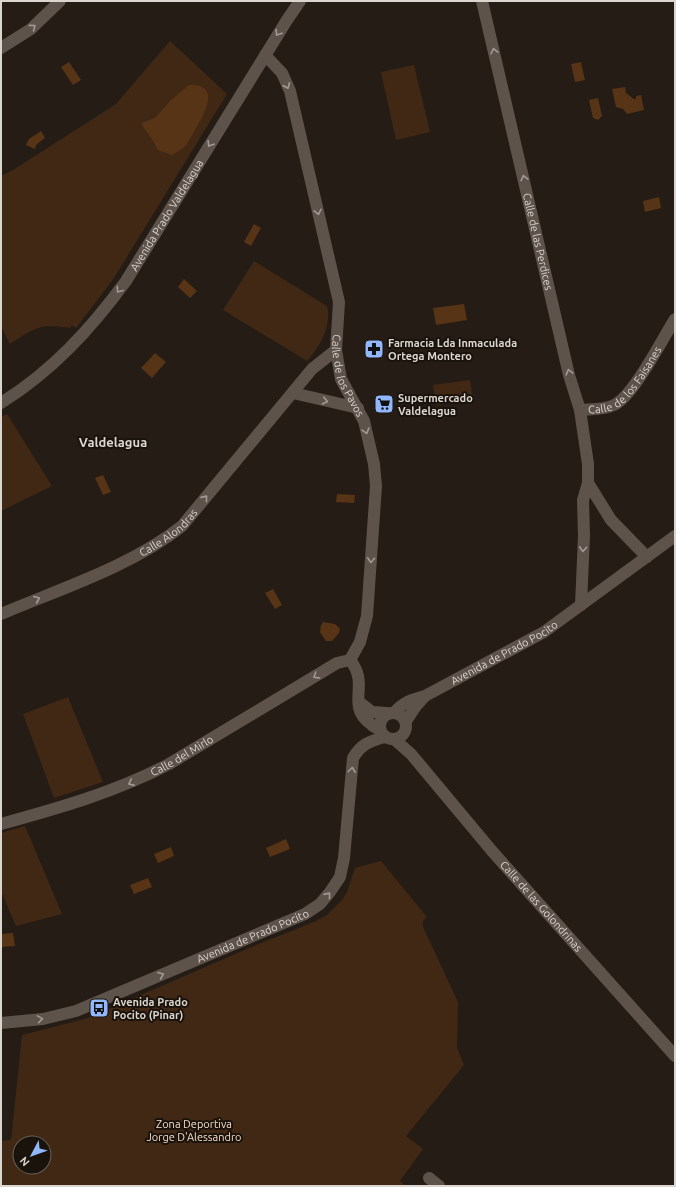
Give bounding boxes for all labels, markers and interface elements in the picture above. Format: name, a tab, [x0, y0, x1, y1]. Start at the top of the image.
one-way arrow	[28, 25, 35, 32]
one-way arrow	[276, 29, 283, 36]
one-way arrow	[490, 48, 499, 55]
one-way arrow	[283, 82, 291, 89]
one-way arrow	[207, 139, 214, 146]
street label: Avenida Prado Valdelagua	[128, 157, 205, 273]
one-way arrow	[520, 174, 528, 181]
street label: Calle de las Perdices	[521, 192, 555, 292]
one-way arrow	[313, 209, 321, 215]
one-way arrow	[117, 285, 124, 292]
street label: Calle de los Pavos	[330, 334, 367, 419]
place label: Farmacia Lda Inmaculada Ortega Montero	[388, 337, 517, 362]
pharmacy icon: Farmacia Lda Inmaculada Ortega Montero	[363, 338, 385, 360]
street label: Calle de los Faisanes	[588, 344, 664, 416]
one-way arrow	[565, 369, 573, 376]
place label: Supermercado Valdelagua	[398, 392, 473, 417]
supermarket icon: Supermercado Valdelagua	[373, 393, 395, 415]
one-way arrow	[322, 396, 328, 405]
one-way arrow	[361, 427, 370, 434]
district label: Valdelagua	[79, 435, 147, 449]
one-way arrow	[201, 495, 208, 502]
street label: Calle Alondras	[137, 506, 200, 559]
one-way arrow	[579, 546, 588, 552]
one-way arrow	[366, 557, 375, 563]
one-way arrow	[32, 596, 40, 604]
street label: Avenida de Prado Pocito	[449, 618, 560, 687]
one-way arrow	[313, 671, 320, 679]
street label: Calle del Mirlo	[148, 733, 215, 778]
one-way arrow	[347, 767, 356, 773]
one-way arrow	[127, 778, 135, 786]
street label: Calle de las Golondrinas	[498, 858, 585, 954]
one-way arrow	[323, 892, 330, 900]
street label: Avenida de Prado Pocito	[195, 907, 311, 965]
one-way arrow	[157, 972, 165, 980]
place label: Avenida Prado Pocito (Pinar)	[113, 996, 188, 1022]
bus stop icon: Avenida Prado Pocito (Pinar)	[88, 997, 110, 1019]
one-way arrow	[37, 1015, 43, 1024]
park label: Zona Deportiva Jorge D'Alessandro	[146, 1118, 242, 1143]
north arrow	[12, 1135, 52, 1175]
text: N	[17, 1155, 32, 1169]

